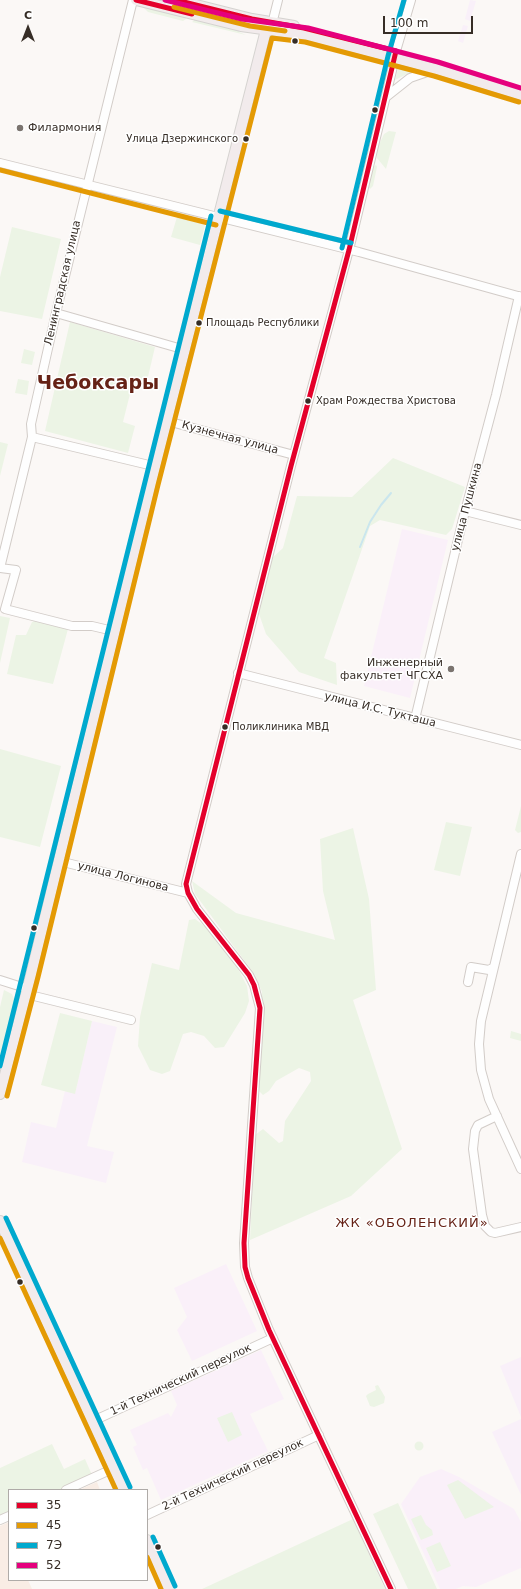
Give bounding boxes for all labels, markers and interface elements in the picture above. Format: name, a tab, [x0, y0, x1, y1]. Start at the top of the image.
north arrow	[8, 8, 48, 48]
scale bar	[385, 8, 475, 34]
text: С	[24, 9, 32, 22]
text: 100 m	[390, 16, 428, 30]
unlabelled marker	[290, 36, 300, 46]
unlabelled marker	[370, 105, 380, 115]
place label: Филармония	[28, 121, 101, 135]
marker: Филармония	[15, 123, 25, 133]
place label: Улица Дзержинского	[126, 133, 238, 145]
marker: Улица Дзержинского	[241, 134, 251, 144]
street label: Ленинградская улица	[42, 219, 84, 347]
place label: Площадь Республики	[206, 317, 319, 329]
marker: Площадь Республики	[194, 318, 204, 328]
district label: Чебоксары	[37, 373, 159, 395]
place label: Храм Рождества Христова	[316, 395, 456, 407]
marker: Храм Рождества Христова	[303, 396, 313, 406]
street label: Кузнечная улица	[180, 419, 280, 457]
street label: улица Пушкина	[449, 461, 485, 553]
place label: Инженерный факультет ЧГСХА	[340, 656, 443, 682]
marker: Инженерный факультет ЧГСХА	[446, 664, 456, 674]
street label: улица И.С. Тукташа	[323, 690, 437, 730]
place label: Поликлиника МВД	[232, 721, 329, 733]
marker: Поликлиника МВД	[220, 722, 230, 732]
street label: улица Логинова	[76, 859, 170, 895]
unlabelled marker	[29, 923, 39, 933]
district label: ЖК «ОБОЛЕНСКИЙ»	[335, 1216, 489, 1232]
unlabelled marker	[15, 1277, 25, 1287]
street label: 1-й Технический переулок	[108, 1341, 254, 1419]
street label: 2-й Технический переулок	[160, 1436, 306, 1514]
legend	[8, 1489, 148, 1581]
text: 35	[46, 1498, 61, 1512]
text: 45	[46, 1518, 61, 1532]
text: 7Э	[46, 1538, 62, 1552]
unlabelled marker	[153, 1542, 163, 1552]
text: 52	[46, 1558, 61, 1572]

